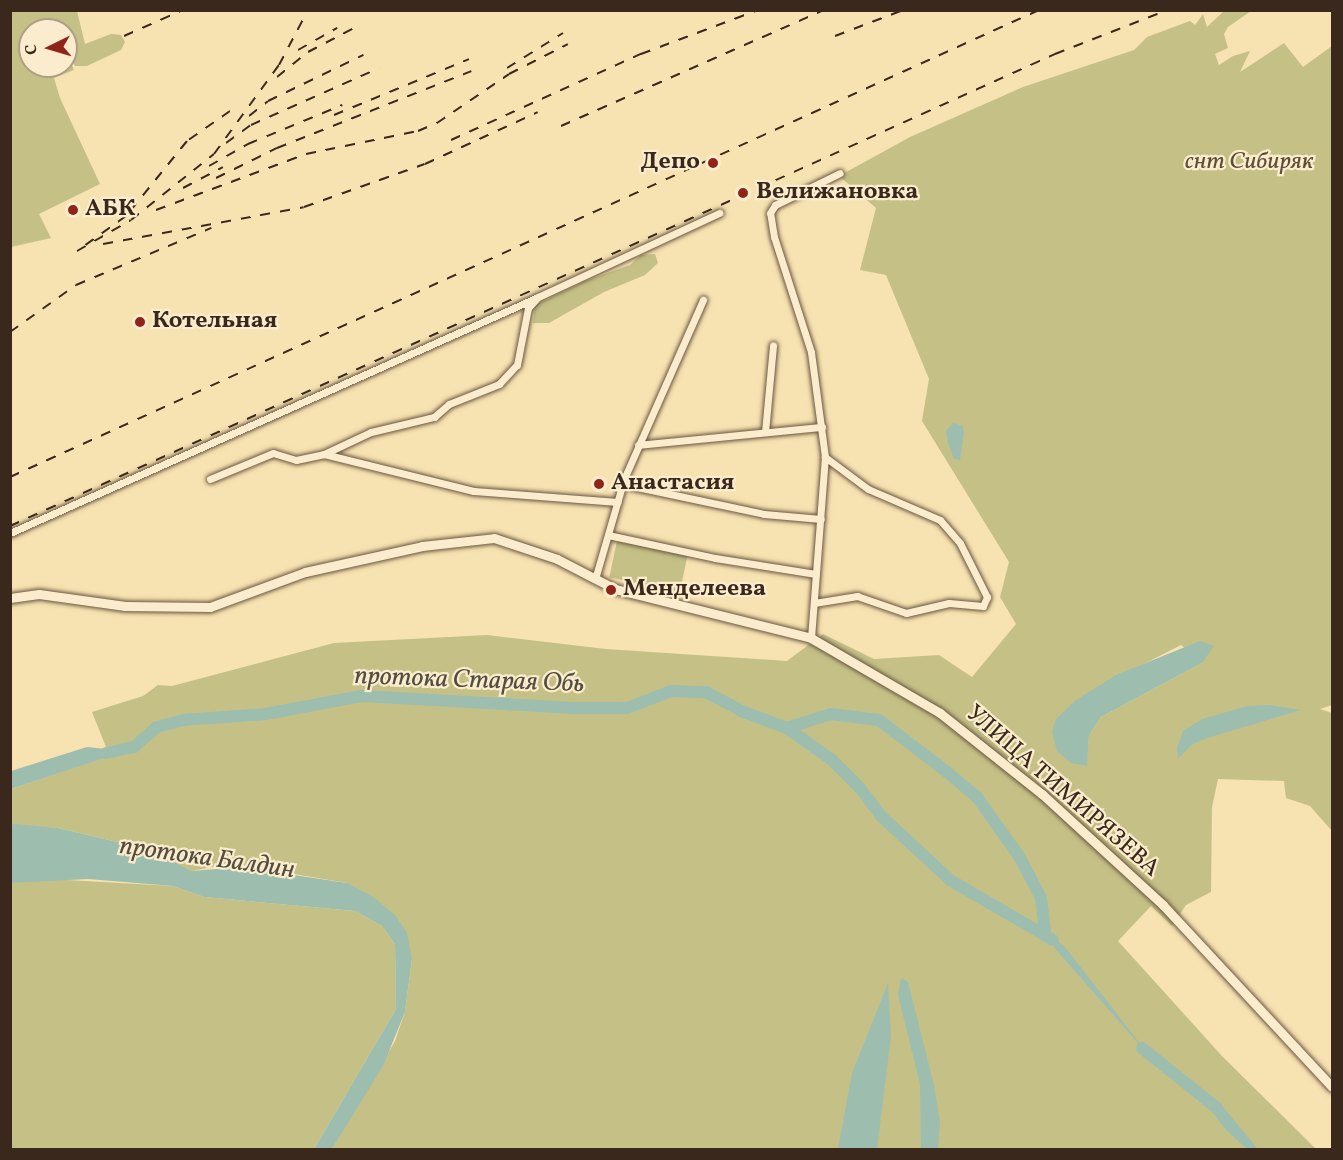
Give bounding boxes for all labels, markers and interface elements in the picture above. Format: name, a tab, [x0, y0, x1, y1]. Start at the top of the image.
north arrow	[18, 18, 78, 78]
text: С	[21, 43, 43, 55]
place label: Депо	[640, 149, 700, 177]
park label: снт Сибиряк	[1185, 149, 1313, 177]
marker: Депо	[704, 154, 722, 172]
place label: Велижановка	[756, 179, 918, 207]
marker: Велижановка	[734, 184, 752, 202]
place label: АБК	[85, 196, 136, 224]
marker: АБК	[66, 203, 80, 217]
place label: Котельная	[152, 308, 277, 336]
marker: Котельная	[133, 315, 147, 329]
place label: Анастасия	[611, 470, 734, 498]
marker: Анастасия	[592, 477, 606, 491]
place label: Менделеева	[623, 576, 766, 604]
marker: Менделеева	[604, 583, 618, 597]
water label: протока Старая Обь	[354, 661, 584, 701]
street label: УЛИЦА ТИМИРЯЗЕВА	[959, 700, 1165, 884]
water label: протока Балдин	[117, 831, 297, 887]

